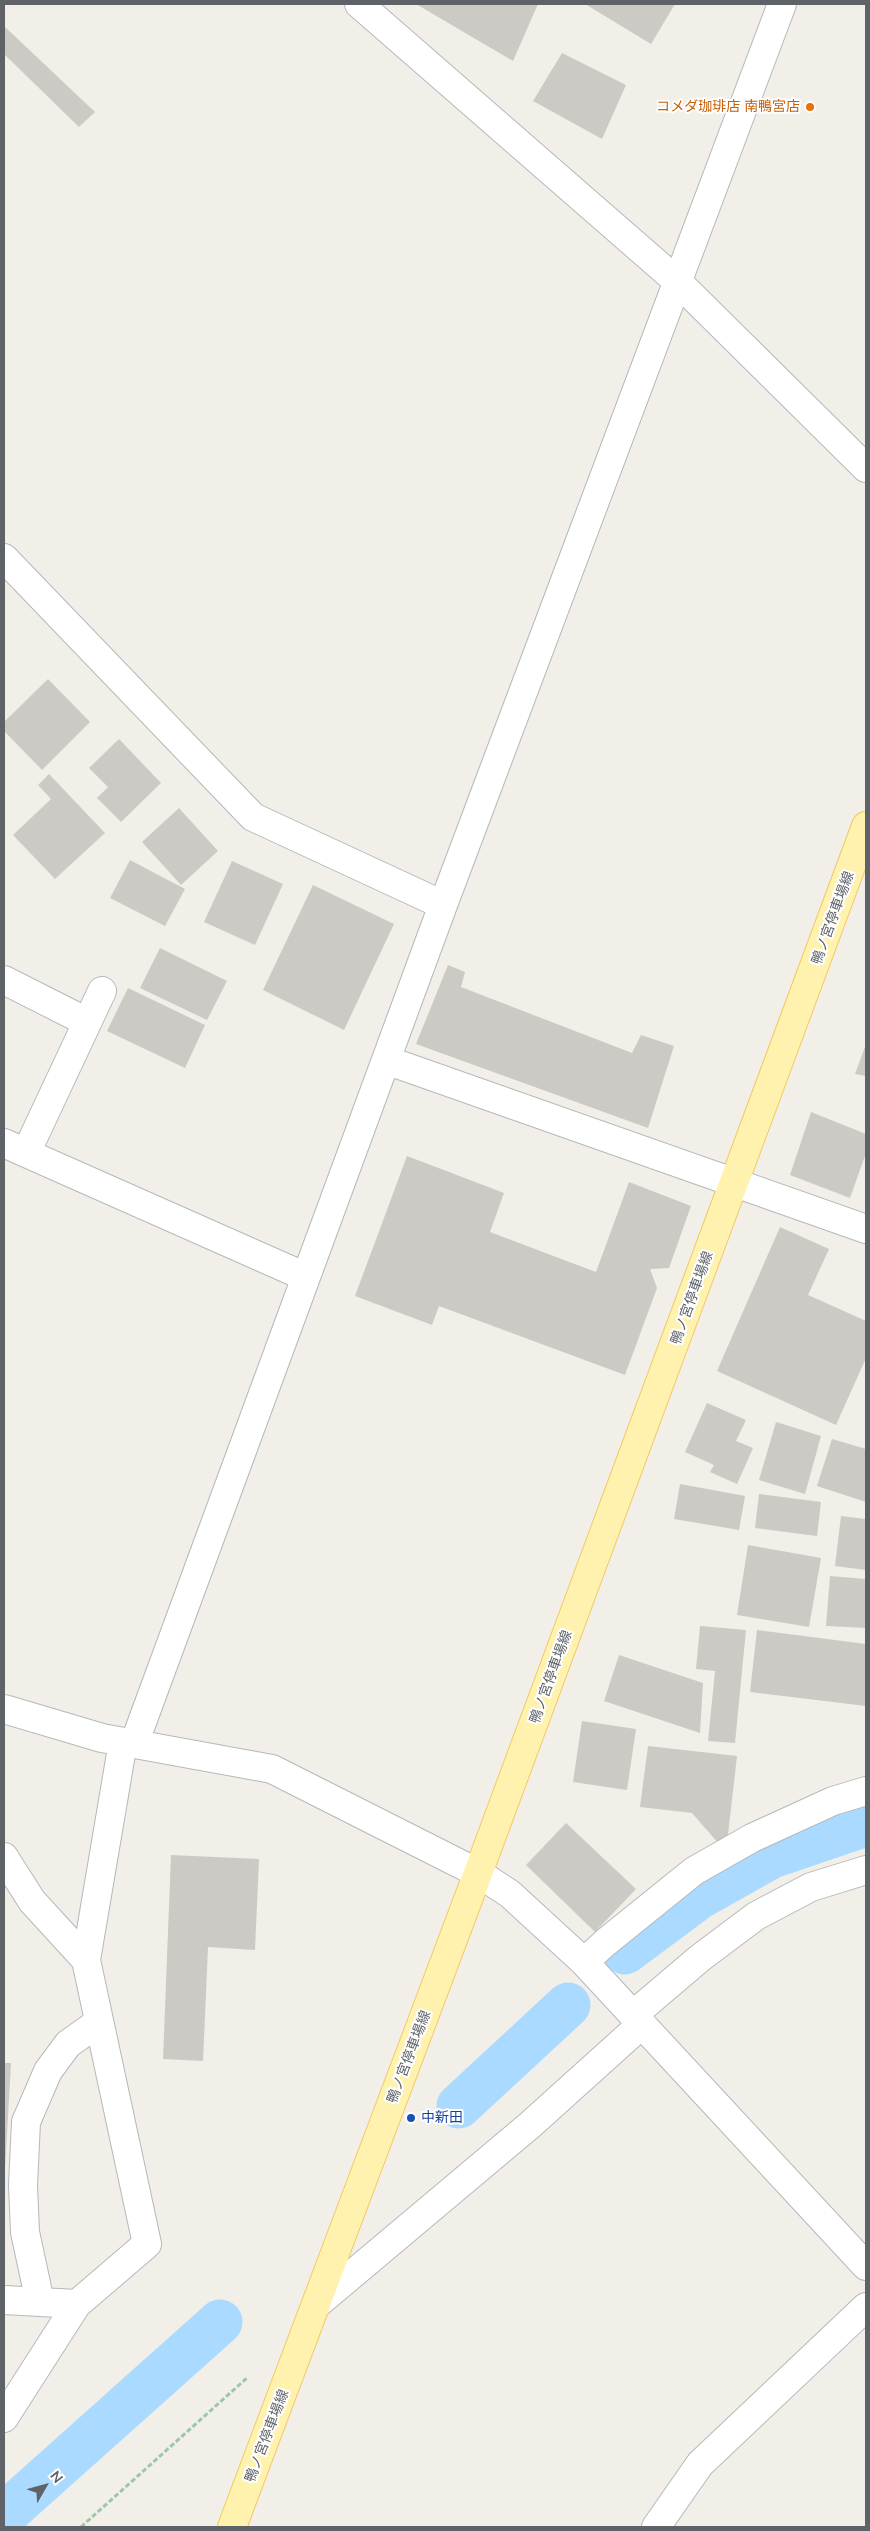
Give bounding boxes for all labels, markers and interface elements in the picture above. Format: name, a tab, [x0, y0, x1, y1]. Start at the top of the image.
place label: コメダ珈琲店 南鴨宮店	[656, 99, 800, 115]
marker: コメダ珈琲店 南鴨宮店	[804, 101, 816, 113]
street label: 鴨ノ宮停車場線	[808, 869, 858, 967]
street label: 鴨ノ宮停車場線	[667, 1249, 717, 1347]
street label: 鴨ノ宮停車場線	[526, 1628, 576, 1726]
street label: 鴨ノ宮停車場線	[384, 2008, 434, 2106]
place label: 中新田	[421, 2110, 463, 2126]
marker: 中新田	[405, 2112, 417, 2124]
street label: 鴨ノ宮停車場線	[242, 2387, 292, 2485]
north arrow	[20, 2461, 70, 2511]
text: N	[46, 2467, 67, 2486]

